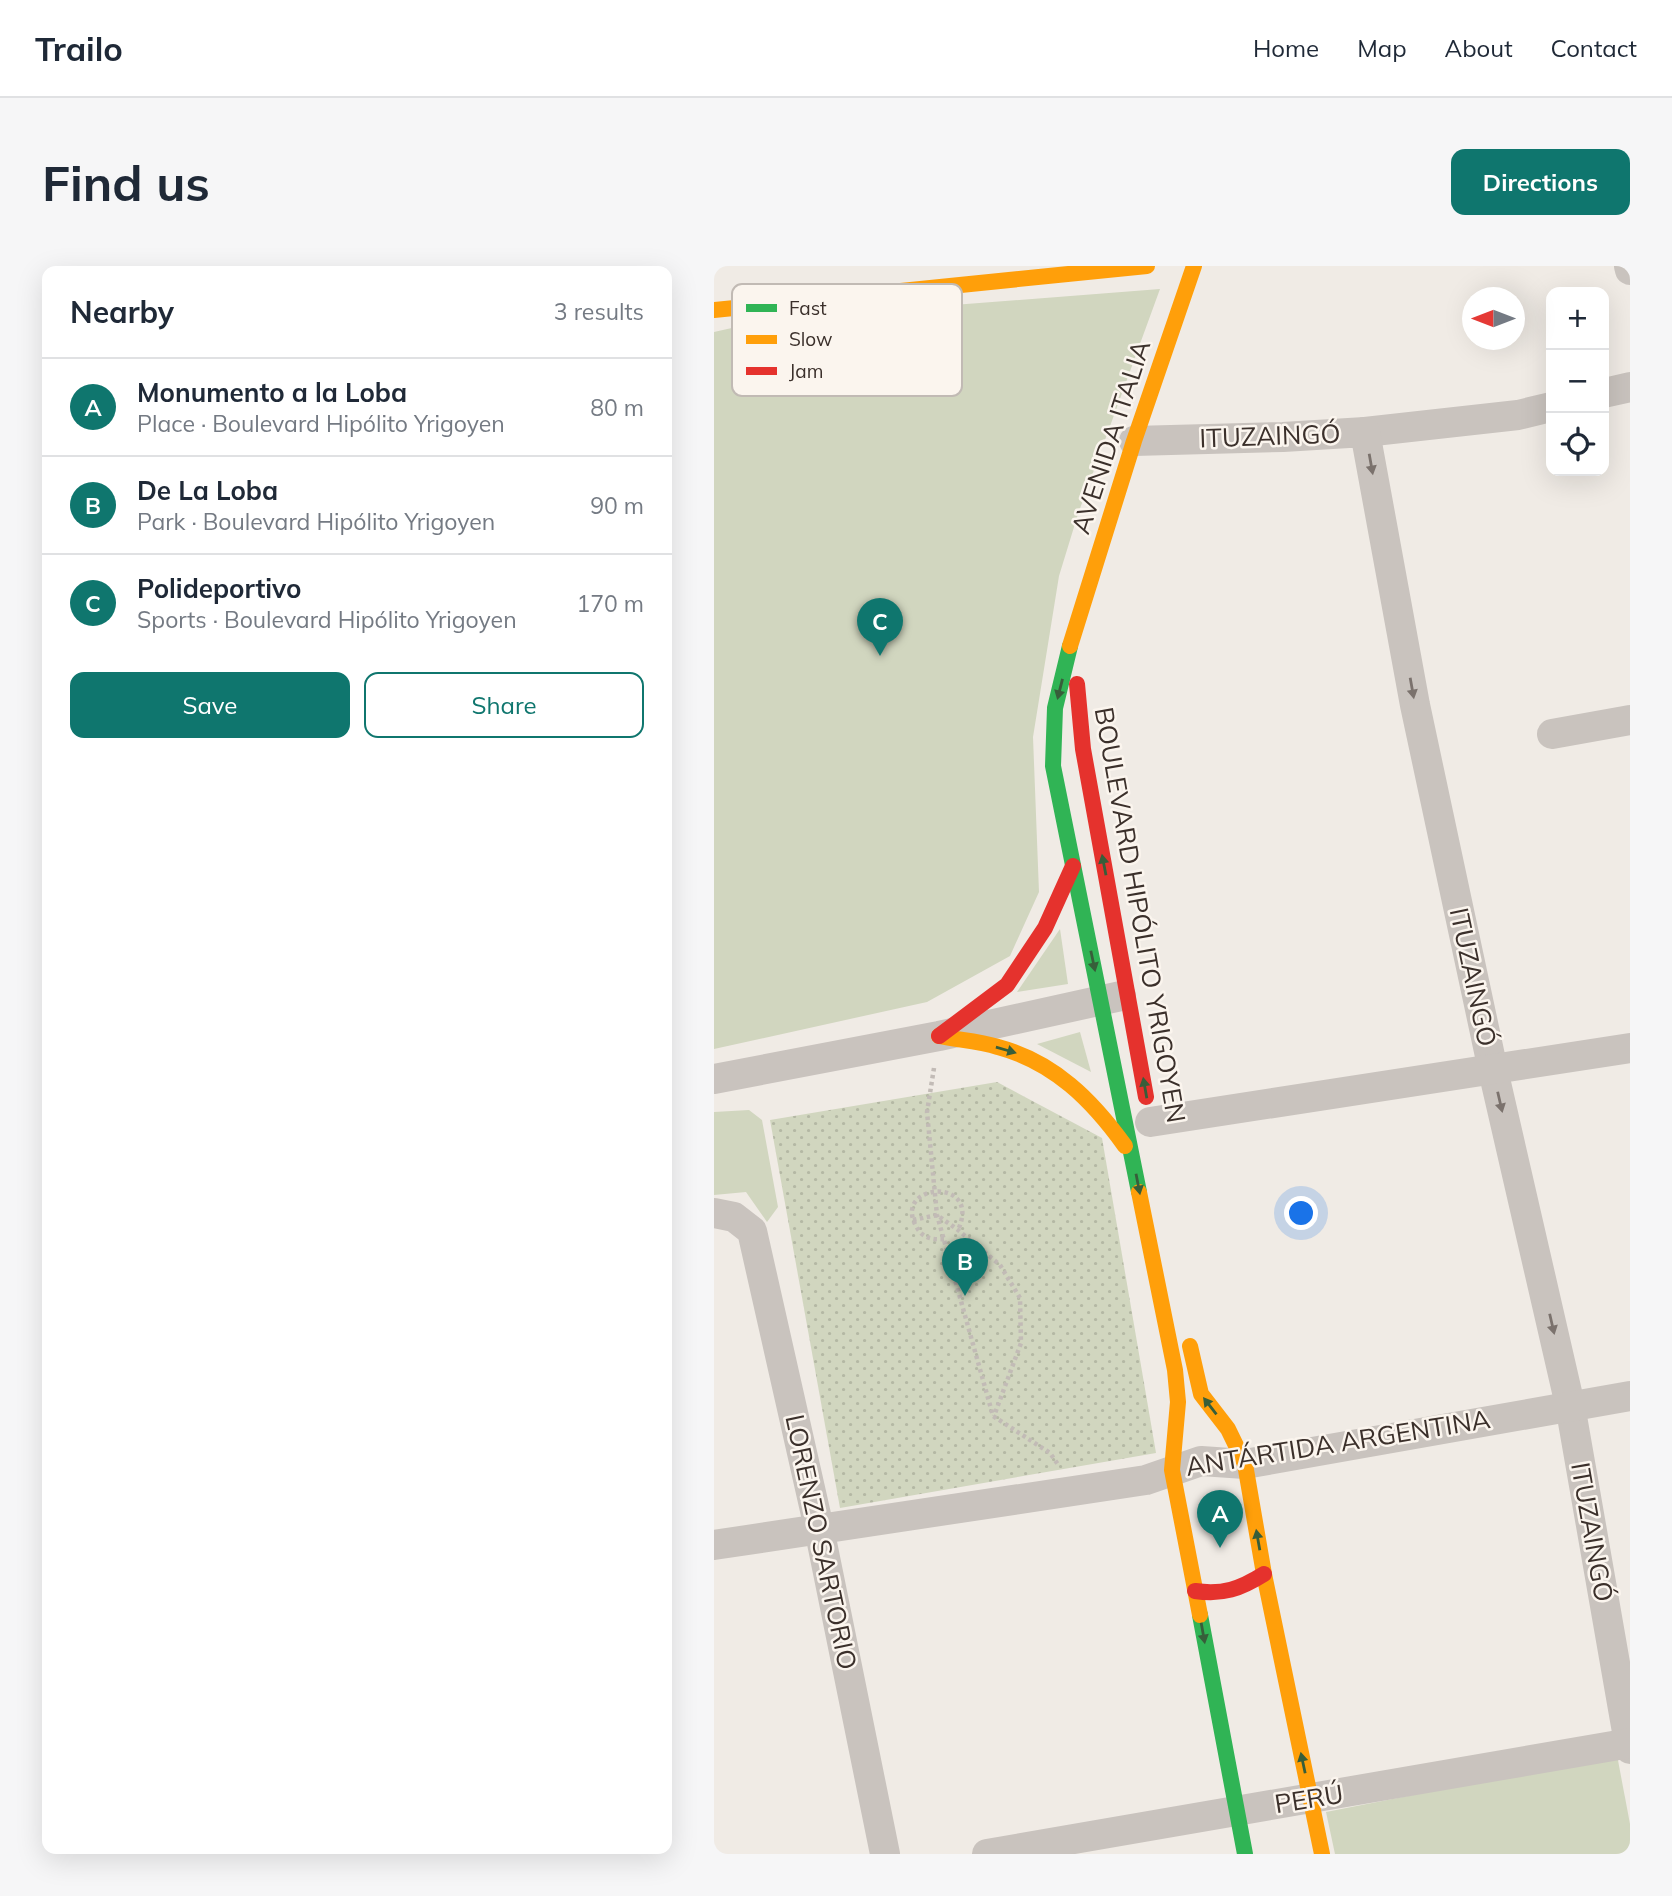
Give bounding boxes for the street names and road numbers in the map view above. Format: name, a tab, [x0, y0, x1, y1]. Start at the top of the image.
street label: AVENIDA ITALIA	[1064, 336, 1157, 538]
street label: ITUZAINGÓ	[1199, 417, 1341, 454]
street label: BOULEVARD HIPÓLITO YRIGOYEN	[1088, 704, 1193, 1125]
street label: ITUZAINGÓ	[1443, 905, 1504, 1049]
street label: ANTÁRTIDA ARGENTINA	[1183, 1402, 1493, 1483]
street label: LORENZO SARTORIO	[778, 1411, 865, 1673]
street label: ITUZAINGÓ	[1564, 1460, 1621, 1604]
street label: PERÚ	[1272, 1777, 1346, 1820]

